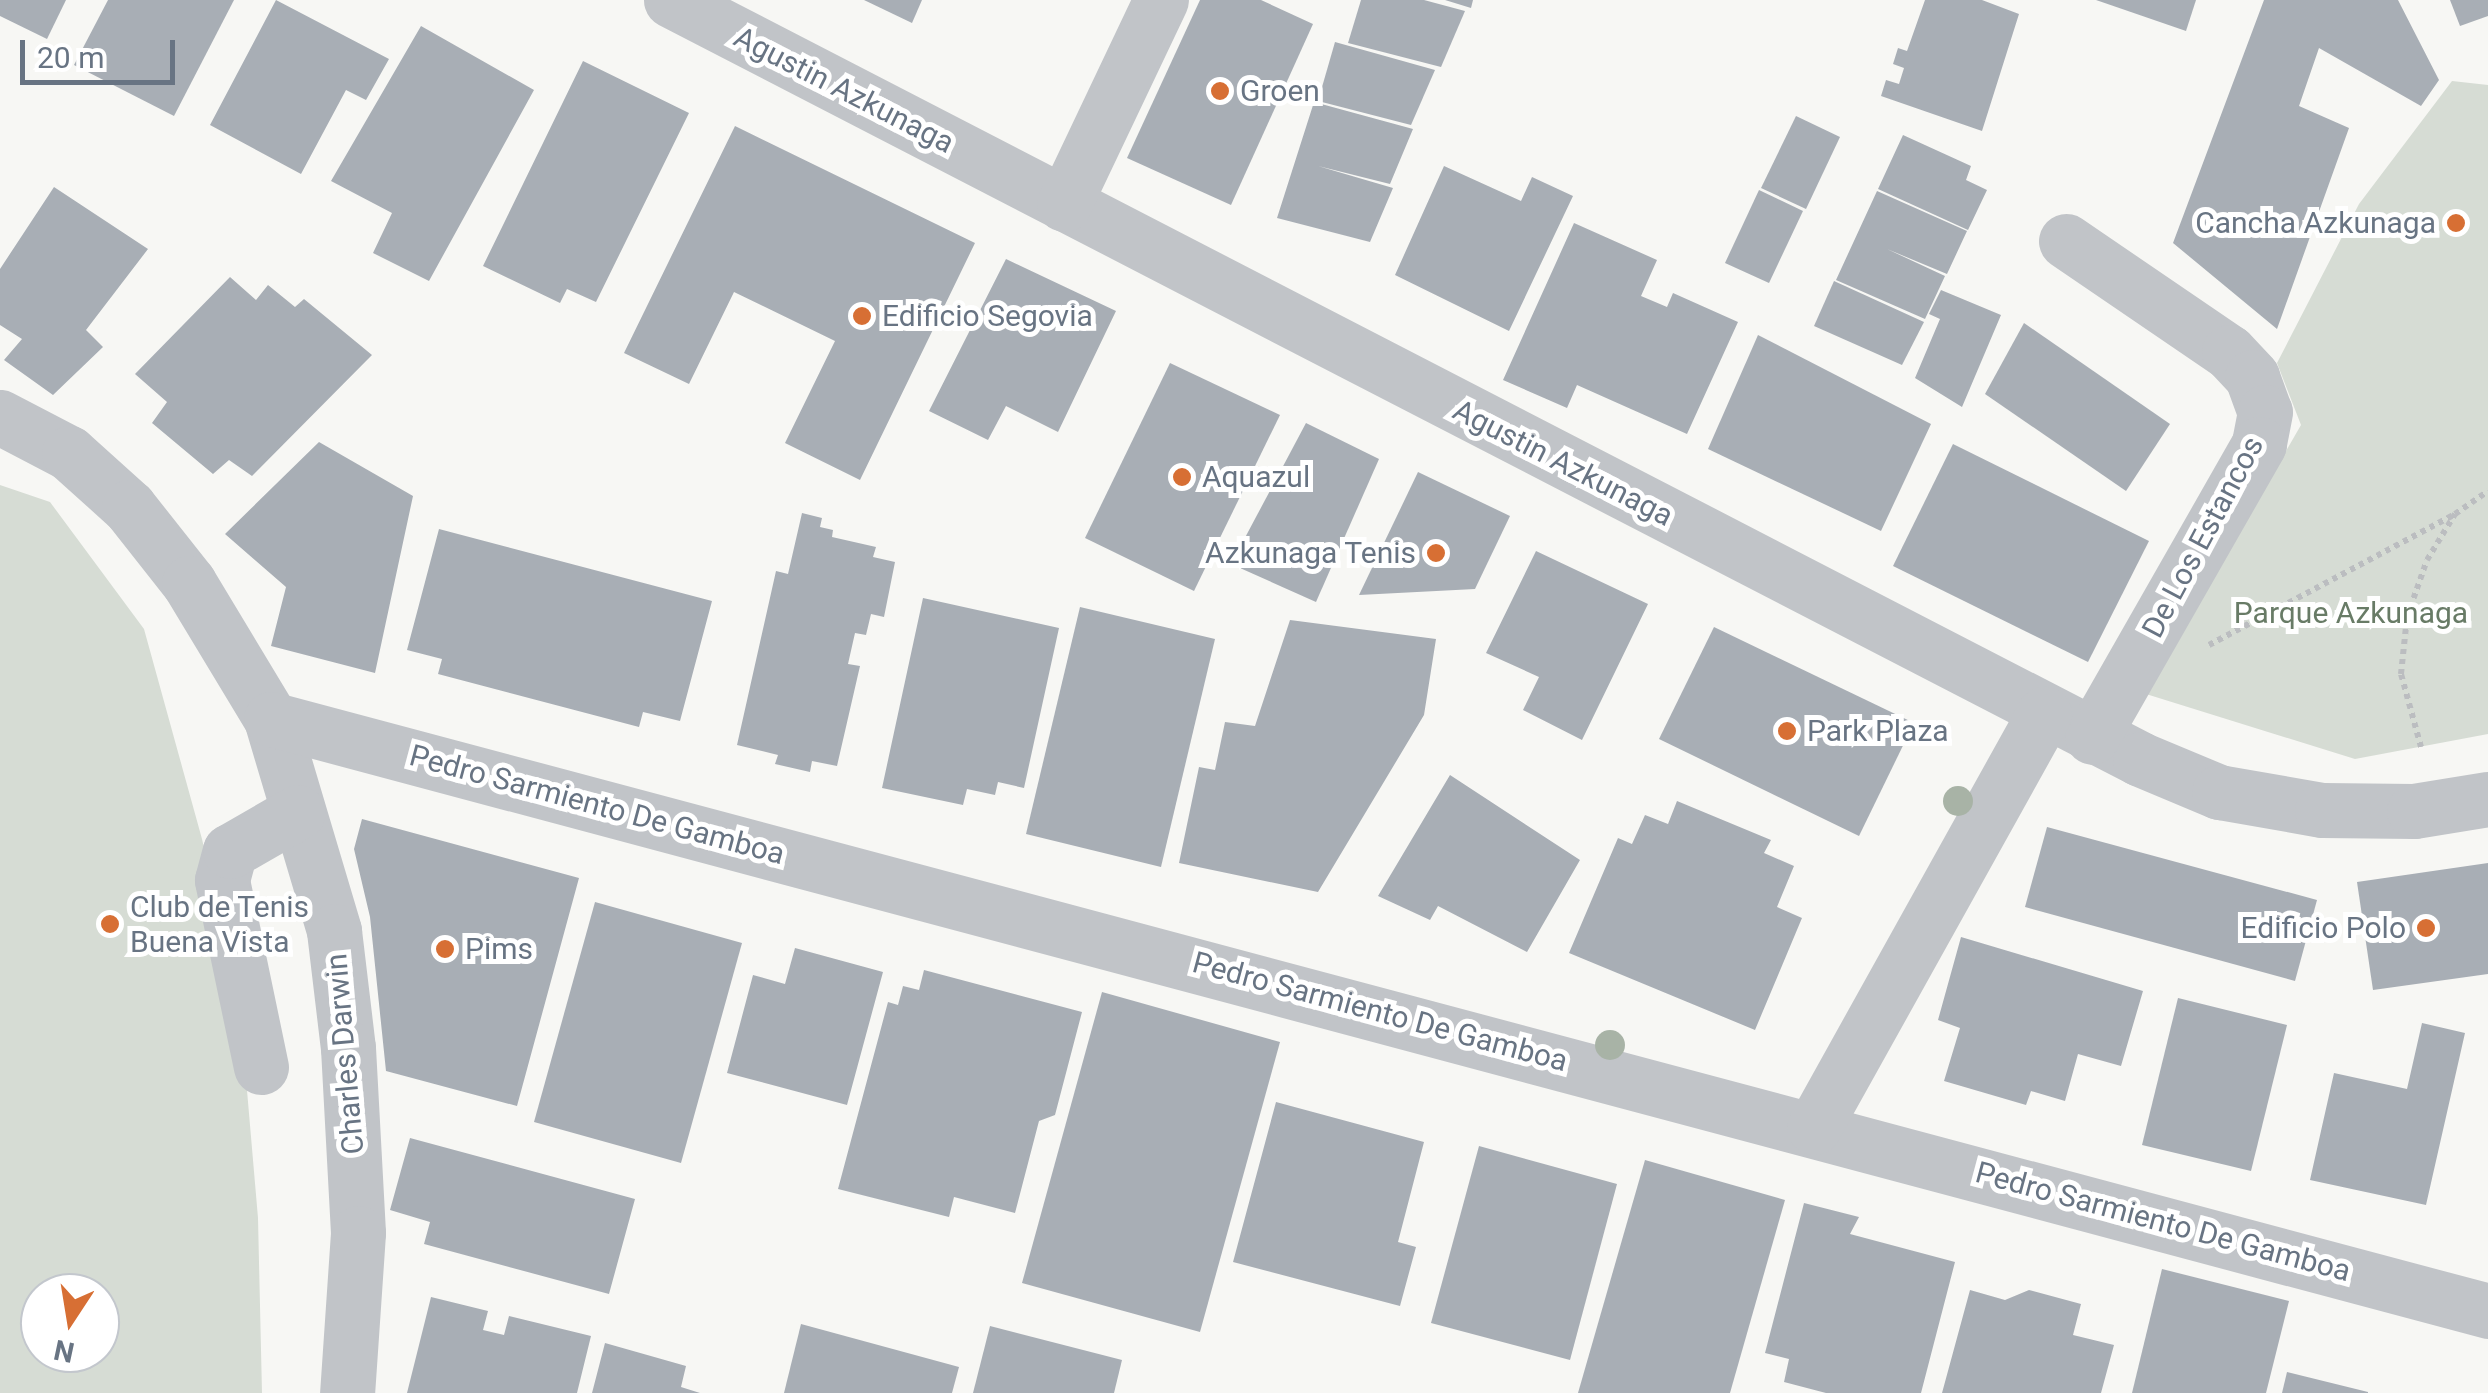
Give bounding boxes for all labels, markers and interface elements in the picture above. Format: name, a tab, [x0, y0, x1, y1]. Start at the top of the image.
street label: Agustin Azkunaga	[728, 19, 960, 161]
scale bar	[25, 20, 180, 82]
text: 20 m	[37, 40, 104, 75]
place label: Groen	[1240, 73, 1320, 109]
marker: Groen	[1209, 80, 1231, 102]
place label: Cancha Azkunaga	[2195, 205, 2436, 241]
marker: Cancha Azkunaga	[2445, 212, 2467, 234]
place label: Edificio Segovia	[882, 298, 1093, 334]
marker: Edificio Segovia	[851, 305, 873, 327]
street label: Agustin Azkunaga	[1447, 392, 1679, 534]
street label: De Los Estancos	[2135, 430, 2271, 644]
place label: Aquazul	[1202, 459, 1310, 495]
marker: Aquazul	[1171, 466, 1193, 488]
place label: Azkunaga Tenis	[1204, 535, 1416, 571]
marker: Azkunaga Tenis	[1425, 542, 1447, 564]
park label: Parque Azkunaga	[2234, 595, 2468, 631]
place label: Park Plaza	[1807, 713, 1949, 749]
marker: Park Plaza	[1776, 720, 1798, 742]
street label: Pedro Sarmiento De Gamboa	[406, 738, 788, 872]
place label: Club de Tenis Buena Vista	[130, 889, 310, 960]
place label: Edificio Polo	[2241, 910, 2406, 946]
marker: Club de Tenis Buena Vista	[99, 913, 121, 935]
marker: Edificio Polo	[2415, 917, 2437, 939]
place label: Pims	[465, 931, 533, 967]
marker: Pims	[434, 938, 456, 960]
street label: Pedro Sarmiento De Gamboa	[1189, 945, 1571, 1079]
street label: Charles Darwin	[318, 952, 372, 1156]
street label: Pedro Sarmiento De Gamboa	[1972, 1155, 2354, 1289]
north arrow	[20, 1273, 120, 1373]
text: N	[51, 1333, 77, 1369]

